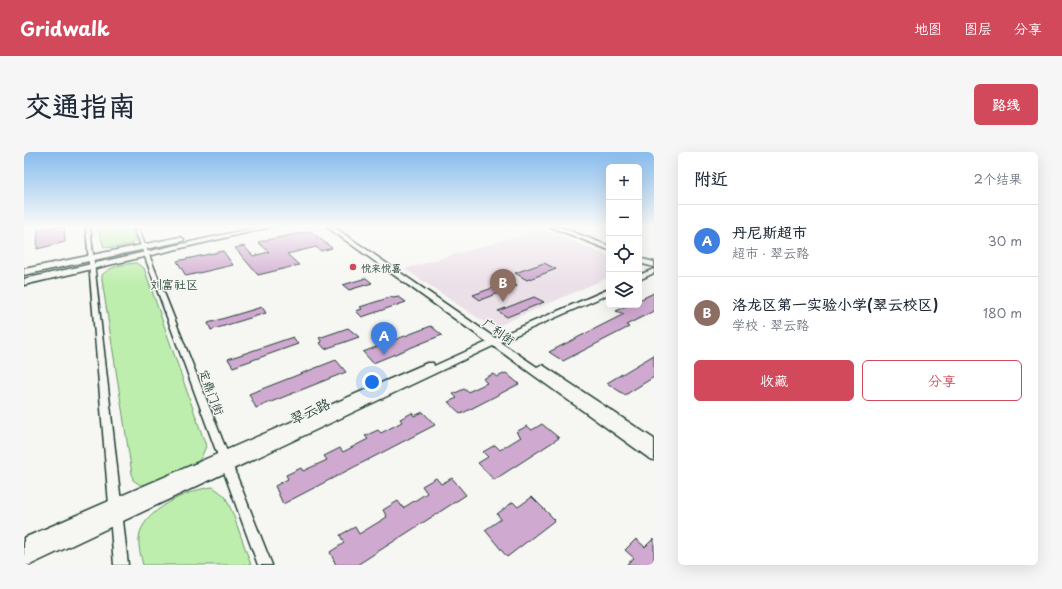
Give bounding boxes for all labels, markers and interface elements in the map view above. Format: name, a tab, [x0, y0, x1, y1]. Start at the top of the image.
text: Gridwalk	[20, 14, 110, 42]
text: 地图	[914, 18, 942, 39]
text: 图层	[964, 18, 992, 39]
text: 分享	[1014, 18, 1042, 39]
text: 交通指南	[24, 83, 136, 126]
button: 路线	[974, 84, 1038, 125]
map controls	[606, 164, 642, 308]
button: +	[606, 164, 642, 200]
text: 附近	[694, 165, 728, 191]
text: 2个结果	[974, 169, 1022, 188]
button: −	[606, 200, 642, 236]
text: 丹尼斯超市	[732, 220, 807, 243]
text: A	[702, 231, 712, 250]
text: 30 m	[988, 231, 1022, 250]
button: locate	[606, 236, 642, 272]
text: 超市 · 翠云路	[732, 243, 809, 262]
place label: 悦来悦喜	[361, 260, 401, 275]
marker: 悦来悦喜	[348, 262, 358, 272]
pin: B	[490, 269, 516, 302]
button: layers	[606, 272, 642, 308]
district label: 刘富社区	[150, 275, 198, 293]
text: 洛龙区第一实验小学(翠云校区)	[732, 292, 938, 315]
text: B	[703, 303, 711, 322]
text: 180 m	[983, 303, 1022, 322]
street label: 广利街	[479, 313, 519, 349]
text: 学校 · 翠云路	[732, 315, 809, 334]
pin: A	[371, 322, 397, 355]
button: 收藏	[694, 360, 854, 401]
button: 分享	[862, 360, 1022, 401]
street label: 定鼎门街	[195, 366, 229, 418]
your location	[362, 372, 382, 392]
street label: 翠云路	[287, 393, 333, 429]

